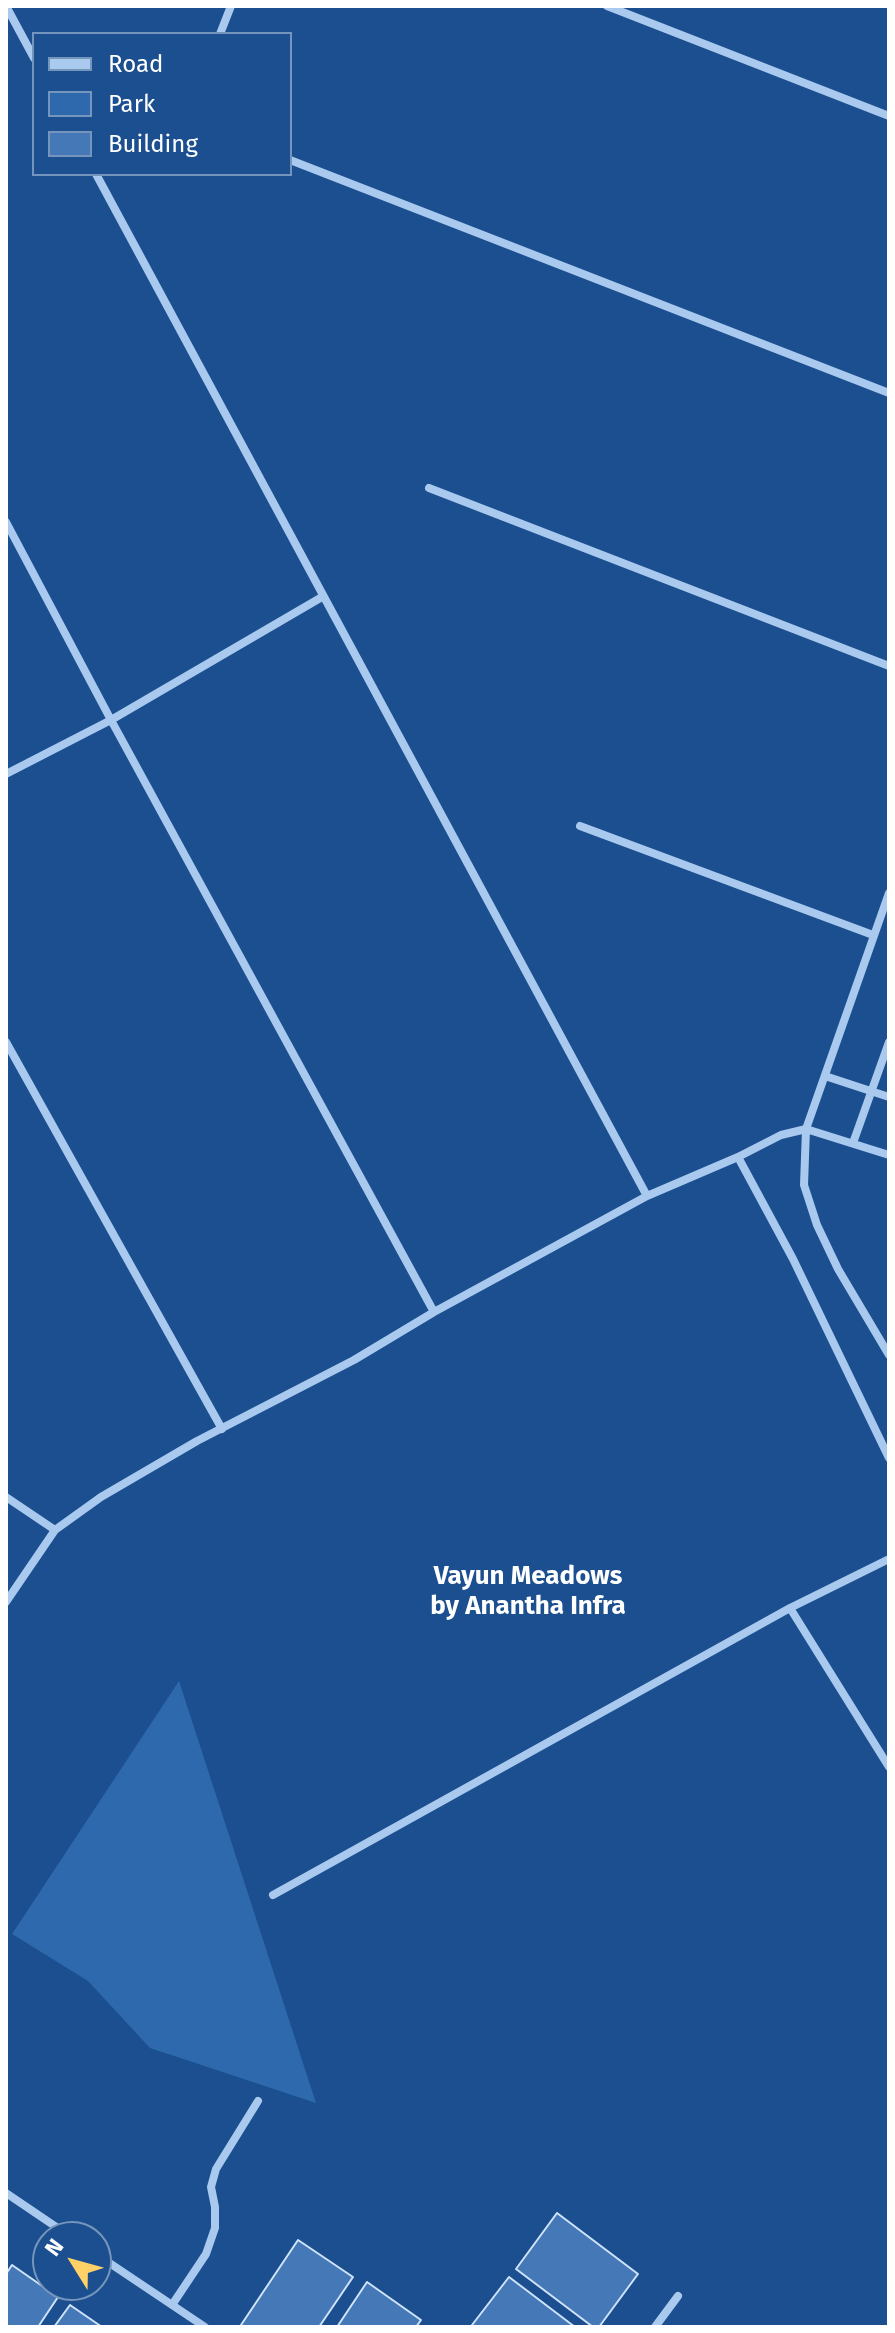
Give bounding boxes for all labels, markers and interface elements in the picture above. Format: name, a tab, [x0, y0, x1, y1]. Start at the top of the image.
legend	[32, 32, 292, 176]
text: Road	[108, 50, 163, 78]
text: Park	[108, 90, 155, 118]
text: Building	[108, 130, 198, 158]
district label: Vayun Meadows by Anantha Infra	[430, 1561, 626, 1622]
north arrow	[32, 2221, 112, 2301]
text: N	[39, 2234, 69, 2261]

